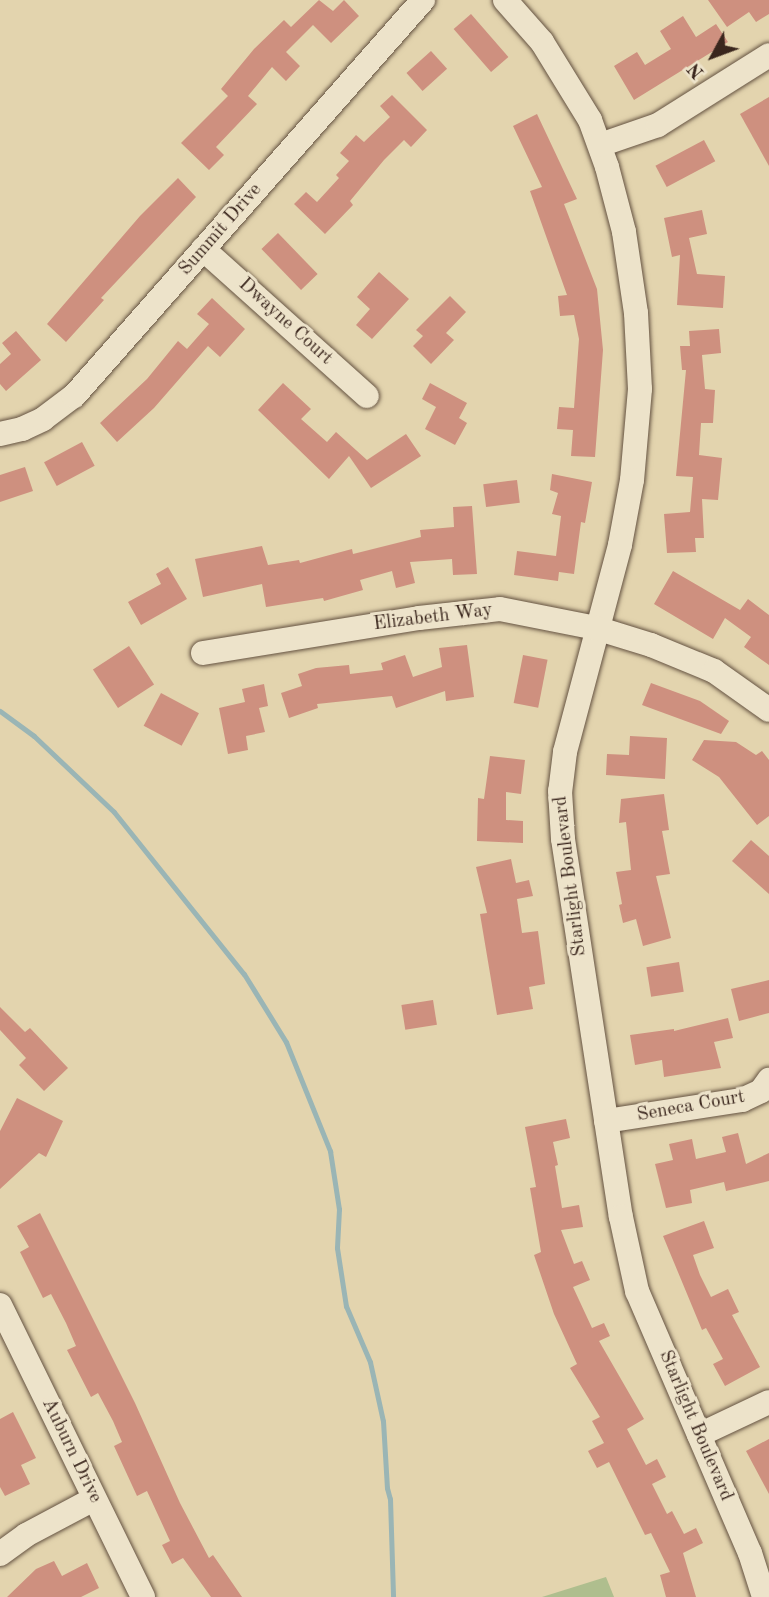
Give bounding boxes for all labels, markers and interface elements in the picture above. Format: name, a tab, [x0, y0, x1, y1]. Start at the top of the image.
north arrow	[678, 21, 748, 91]
text: N	[685, 58, 709, 82]
street label: Summit Drive	[175, 179, 267, 281]
street label: Dwayne Court	[233, 274, 337, 370]
street label: Elizabeth Way	[372, 599, 494, 637]
street label: Starlight Boulevard	[550, 794, 592, 958]
street label: Seneca Court	[635, 1086, 747, 1128]
street label: Starlight Boulevard	[653, 1347, 737, 1505]
street label: Auburn Drive	[36, 1395, 106, 1507]

